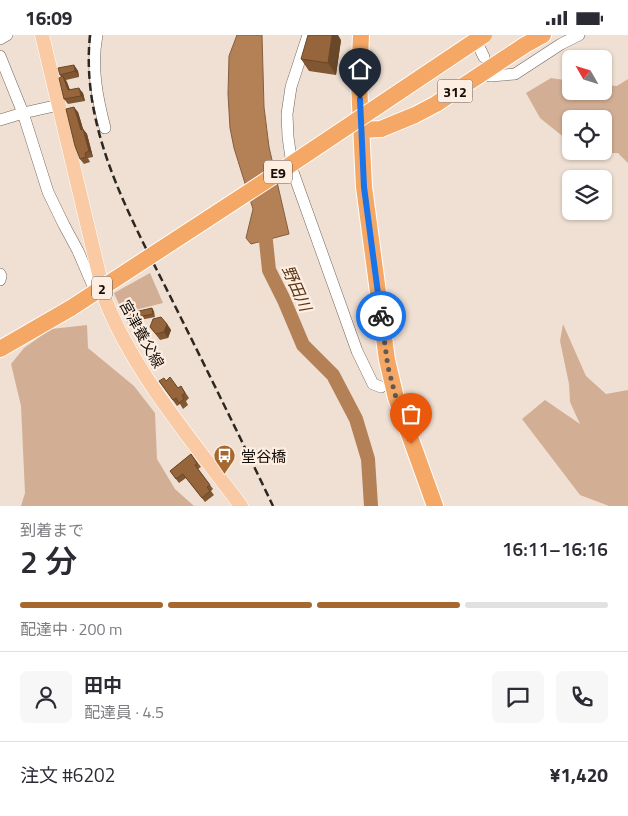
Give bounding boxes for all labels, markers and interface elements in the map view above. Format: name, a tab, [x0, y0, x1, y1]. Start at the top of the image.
text: 16:09	[25, 3, 72, 32]
pin	[339, 48, 381, 99]
north arrow	[562, 50, 612, 100]
map controls	[562, 50, 612, 220]
icon: home	[346, 55, 374, 83]
road number: 312	[438, 79, 472, 103]
button: locate	[562, 110, 612, 160]
road number: E9	[264, 160, 292, 183]
button: layers	[562, 170, 612, 220]
water label: 野田川	[276, 261, 319, 317]
road number: 2	[92, 277, 112, 299]
courier	[356, 291, 406, 341]
street label: 宮津養父線	[114, 296, 170, 372]
icon: bike	[367, 302, 395, 330]
pin	[390, 393, 432, 444]
icon: bag	[397, 400, 425, 428]
bus stop icon: 堂谷橋	[213, 444, 237, 475]
place label: 堂谷橋	[241, 445, 286, 468]
text: 到着まで	[20, 518, 84, 542]
text: 16:11–16:16	[502, 534, 608, 563]
text: 2 分	[20, 537, 77, 585]
text: 配達中 · 200 m	[20, 617, 122, 641]
text: 田中	[84, 670, 122, 699]
button: person	[20, 671, 72, 723]
button: chat	[492, 671, 544, 723]
button: phone	[556, 671, 608, 723]
text: 配達員 · 4.5	[84, 700, 164, 724]
text: 注文 #6202	[20, 760, 115, 789]
text: ¥1,420	[550, 760, 608, 789]

